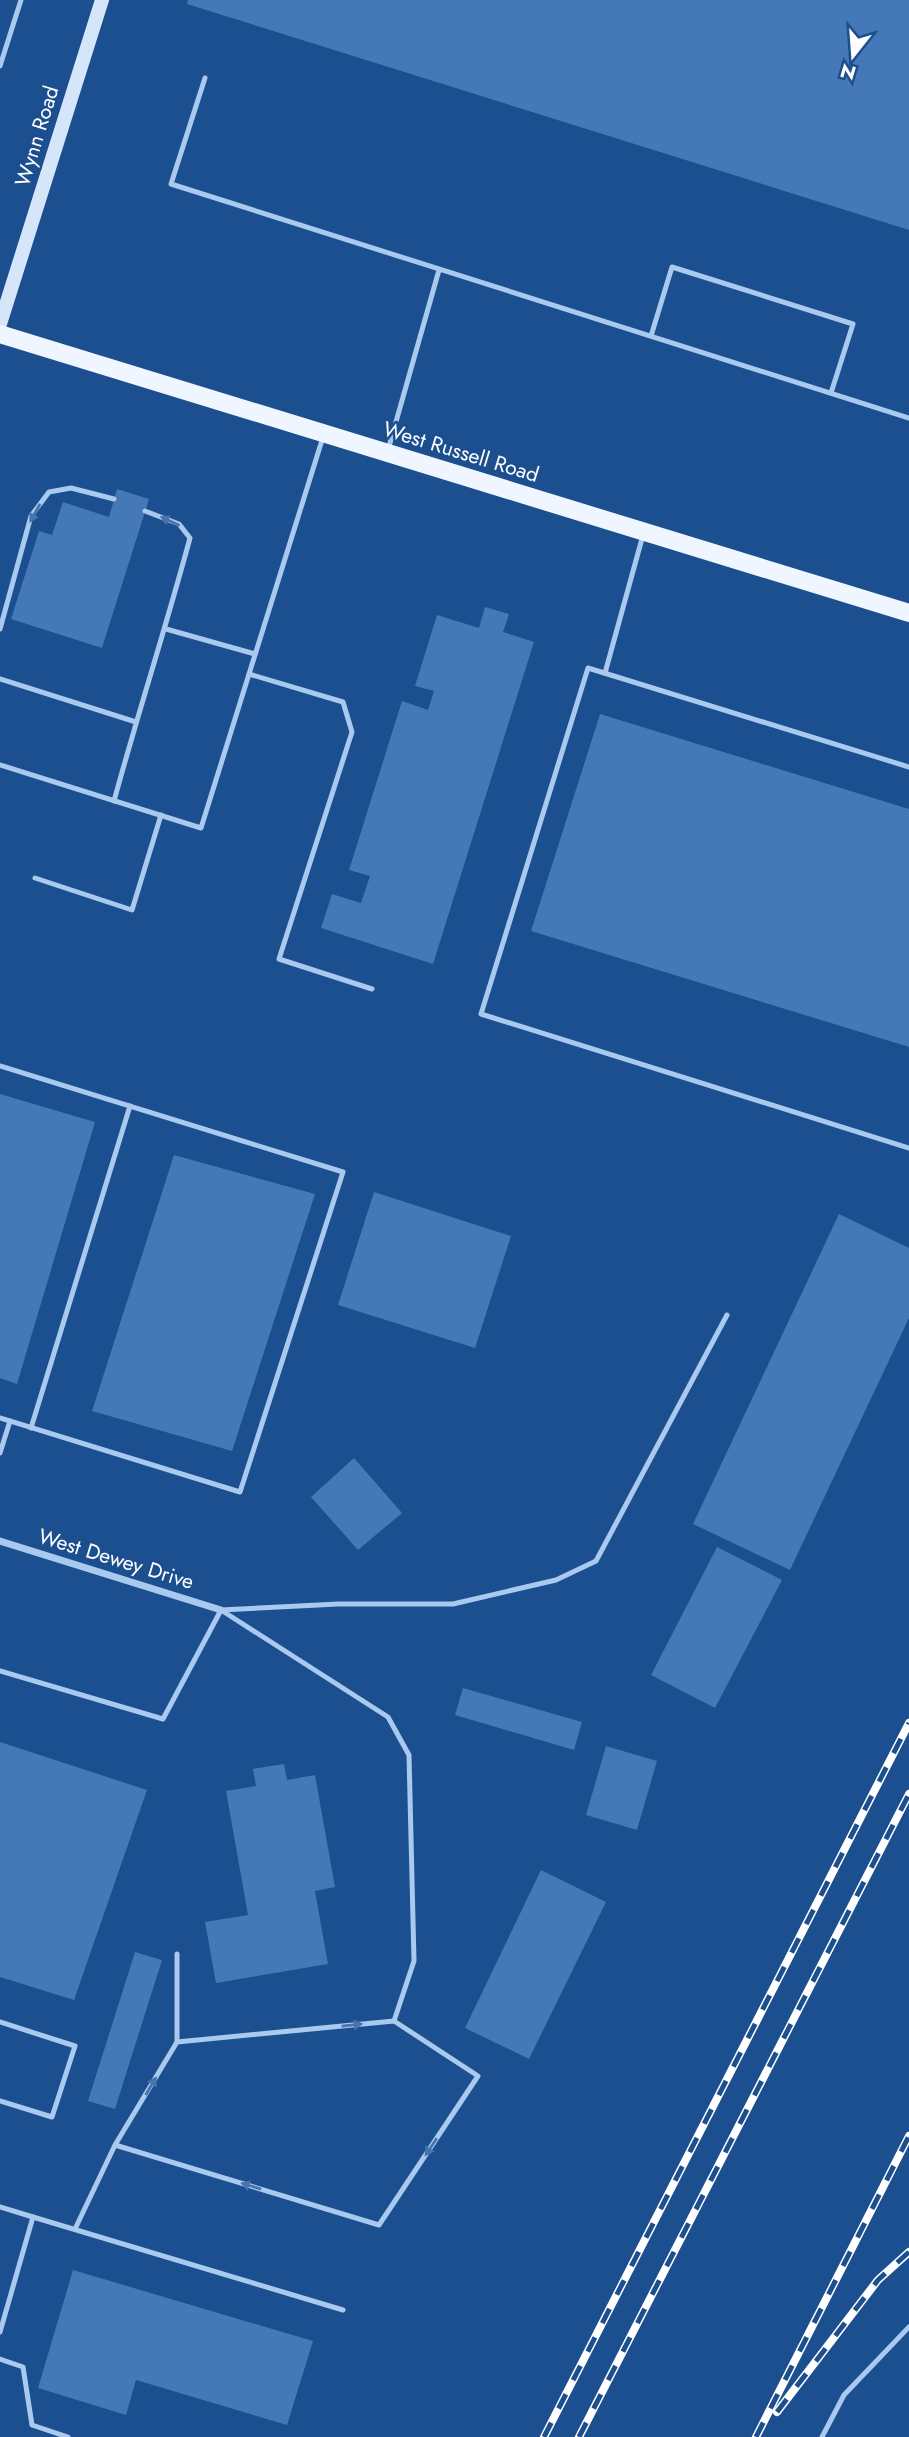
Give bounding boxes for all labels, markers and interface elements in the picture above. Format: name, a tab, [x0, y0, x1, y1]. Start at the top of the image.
north arrow	[818, 21, 888, 91]
text: N	[837, 57, 859, 87]
street label: Wynn Road	[7, 82, 67, 190]
street label: West Russell Road	[379, 414, 543, 490]
one-way arrow	[29, 504, 41, 523]
one-way arrow	[160, 515, 180, 527]
street label: West Dewey Drive	[35, 1521, 198, 1597]
one-way arrow	[342, 2019, 364, 2030]
one-way arrow	[144, 2077, 157, 2096]
one-way arrow	[424, 2138, 438, 2156]
one-way arrow	[240, 2181, 261, 2191]

